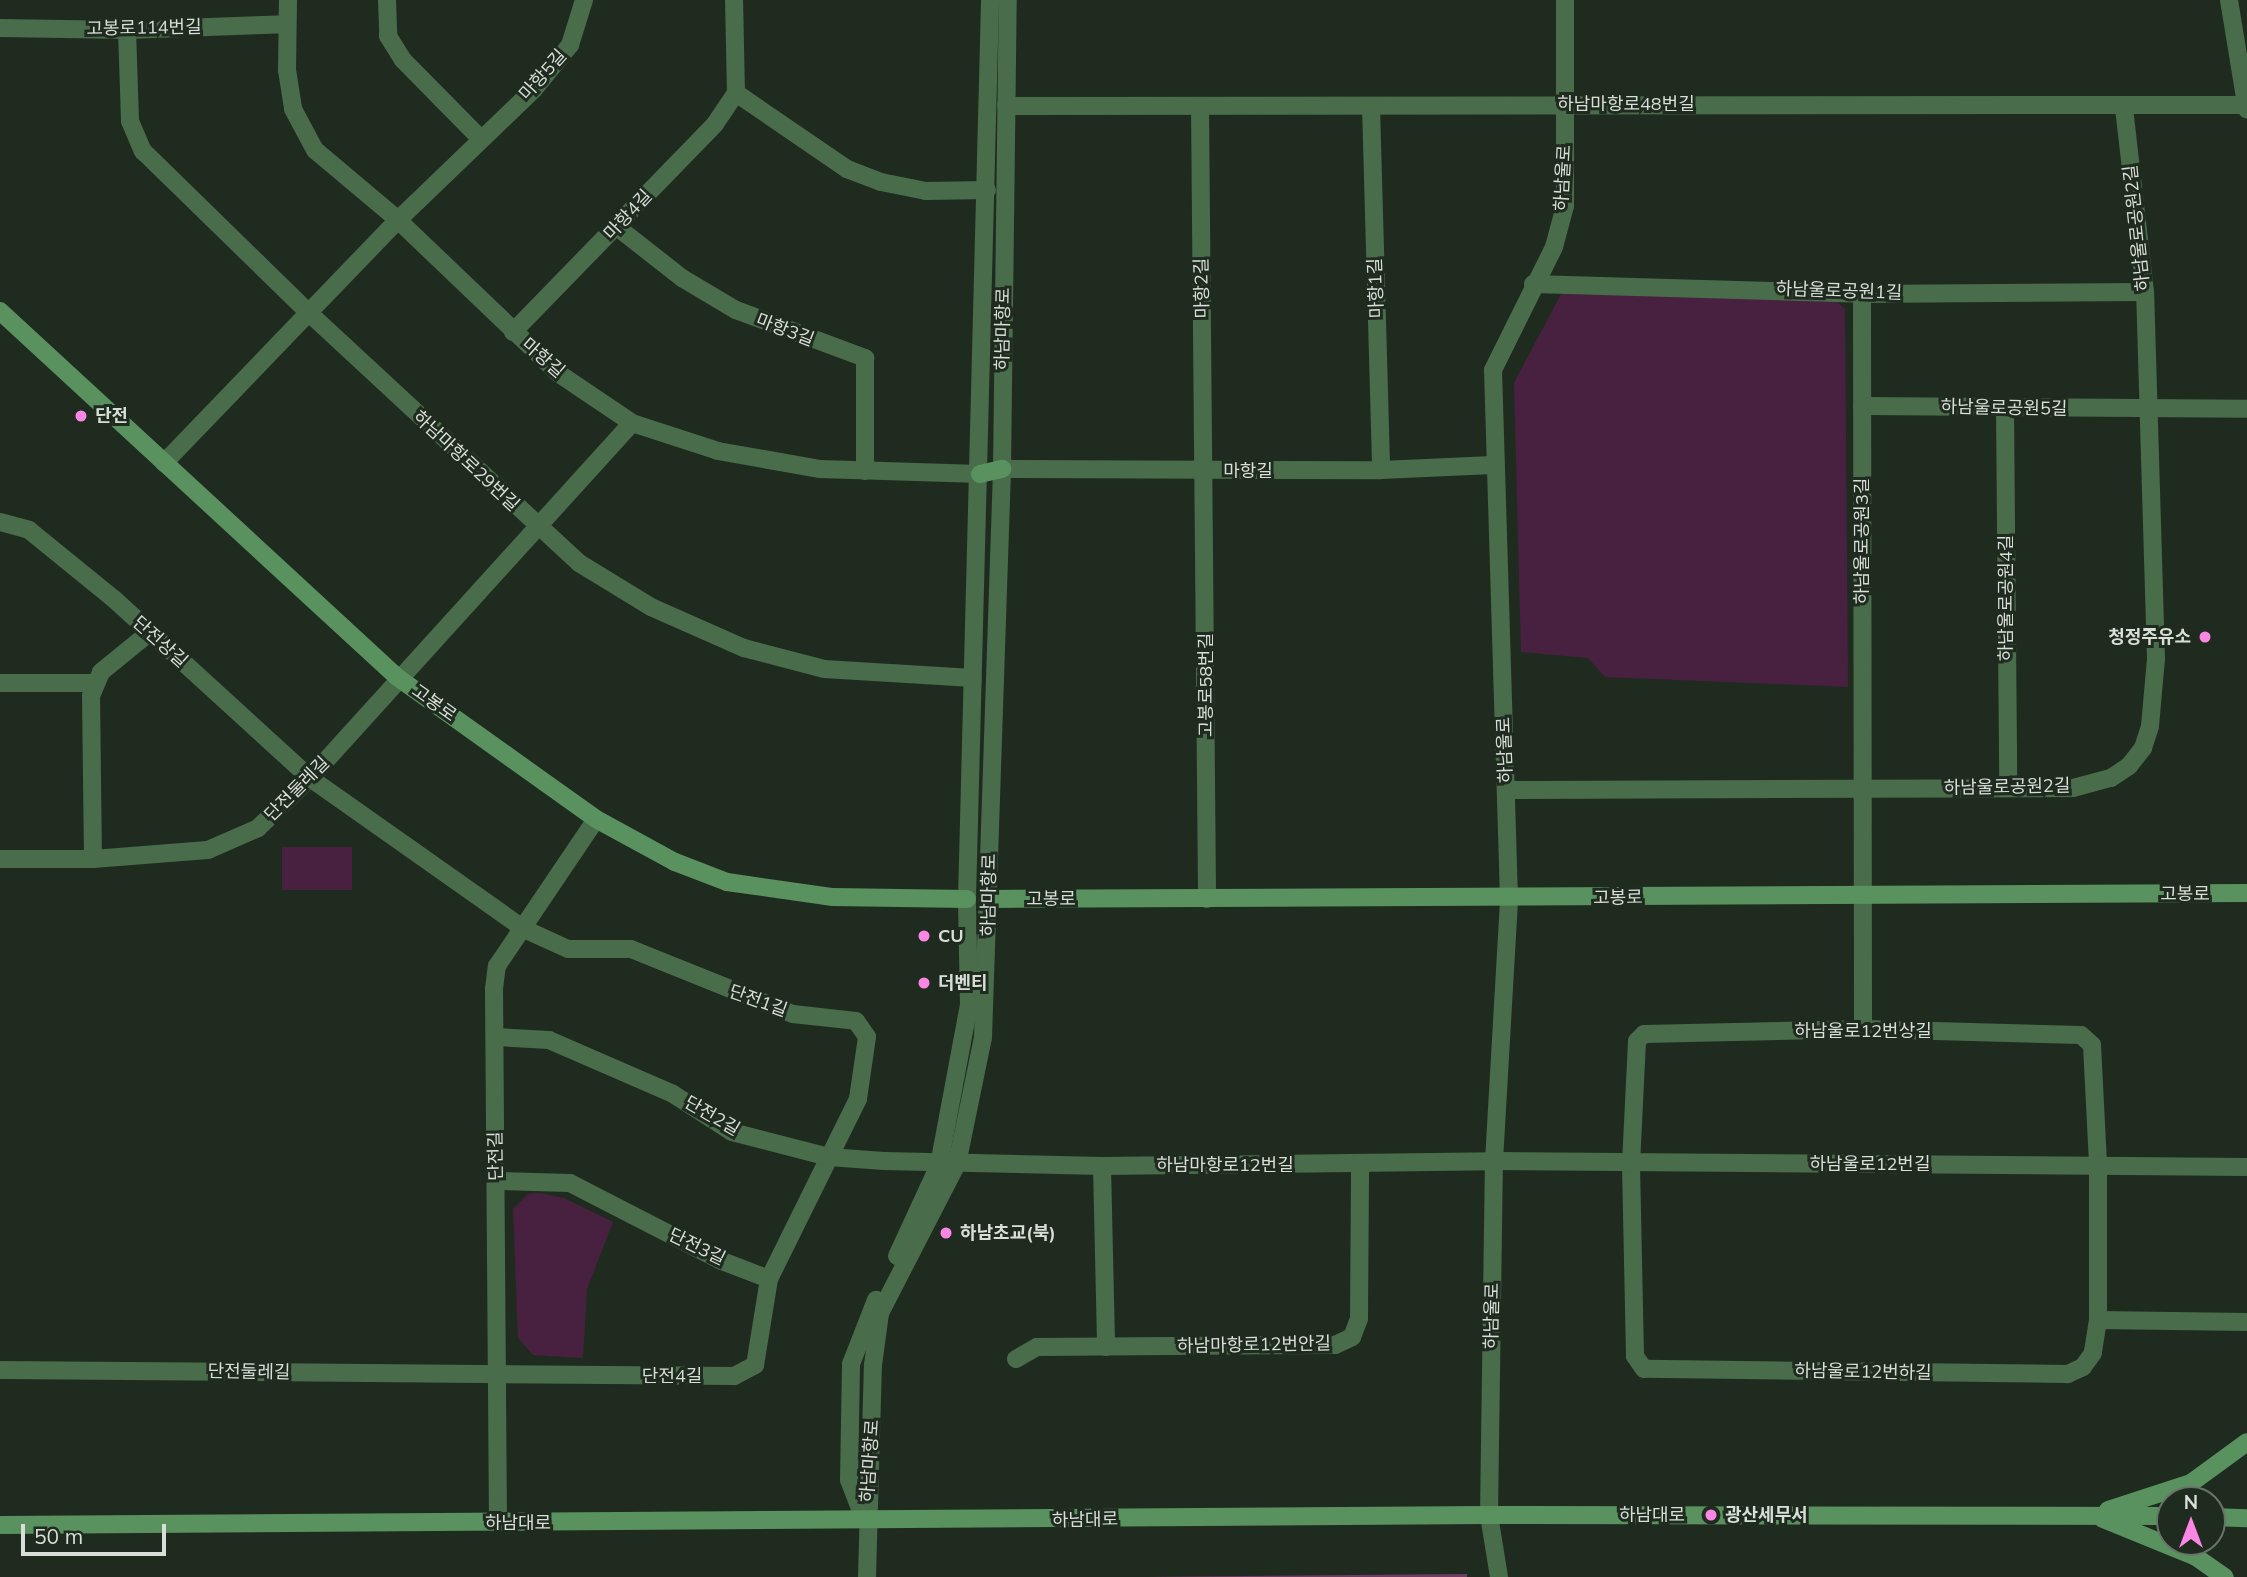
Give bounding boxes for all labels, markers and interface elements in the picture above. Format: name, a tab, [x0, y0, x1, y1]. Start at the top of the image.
street label: 고봉로114번길	[86, 16, 202, 40]
street label: 마항5길	[515, 45, 571, 105]
street label: 하남마항로48번길	[1557, 93, 1695, 115]
street label: 하남울로	[1550, 144, 1576, 212]
street label: 하남울로공원2길	[2120, 164, 2154, 292]
street label: 마항4길	[599, 186, 657, 244]
street label: 마항1길	[1364, 257, 1388, 319]
street label: 마항2길	[1191, 258, 1213, 318]
street label: 하남울로공원1길	[1775, 278, 1903, 304]
street label: 하남마항로	[991, 287, 1015, 371]
street label: 마항3길	[753, 309, 817, 351]
street label: 마항길	[517, 334, 569, 382]
street label: 하남울로공원5길	[1940, 396, 2068, 420]
place label: 단전	[95, 405, 128, 427]
street label: 하남마항로29번길	[408, 406, 524, 516]
marker: 단전	[73, 408, 89, 424]
street label: 마항길	[1223, 460, 1273, 482]
street label: 하남울로공원3길	[1851, 478, 1873, 604]
street label: 하남울로공원4길	[1995, 535, 2017, 661]
street label: 단전상길	[128, 612, 192, 672]
place label: 청정주유소	[2108, 626, 2191, 648]
marker: 청정주유소	[2197, 629, 2213, 645]
street label: 고봉로58번길	[1195, 633, 1217, 737]
street label: 고봉로	[407, 680, 461, 726]
street label: 하남울로	[1493, 717, 1517, 783]
street label: 단전둘레길	[260, 752, 334, 826]
street label: 하남울로공원2길	[1943, 775, 2071, 799]
street label: 하남마항로	[977, 853, 1001, 937]
street label: 고봉로	[2160, 883, 2210, 905]
street label: 고봉로	[1593, 887, 1643, 909]
street label: 고봉로	[1026, 888, 1076, 910]
place label: CU	[938, 925, 964, 947]
marker: CU	[916, 928, 932, 944]
place label: 더벤티	[938, 972, 988, 994]
marker: 더벤티	[916, 975, 932, 991]
street label: 단전1길	[726, 981, 790, 1021]
street label: 하남울로12번상길	[1794, 1020, 1932, 1042]
street label: 단전2길	[680, 1092, 744, 1140]
street label: 단전길	[485, 1131, 507, 1181]
street label: 하남울로12번길	[1810, 1153, 1930, 1175]
street label: 하남마항로12번길	[1156, 1154, 1294, 1176]
place label: 하남초교(북)	[960, 1222, 1056, 1244]
street label: 단전3길	[665, 1224, 729, 1270]
marker: 하남초교(북)	[938, 1225, 954, 1241]
street label: 하남울로	[1481, 1283, 1503, 1349]
street label: 하남마항로12번안길	[1177, 1333, 1331, 1357]
street label: 단전둘레길	[207, 1360, 291, 1384]
street label: 하남울로12번하길	[1794, 1360, 1932, 1384]
street label: 단전4길	[642, 1365, 702, 1387]
street label: 하남마항로	[856, 1419, 884, 1503]
north arrow	[2156, 1486, 2226, 1556]
text: N	[2184, 1490, 2198, 1514]
street label: 하남대로	[1619, 1504, 1685, 1526]
place label: 광산세무서	[1725, 1504, 1808, 1526]
marker: 광산세무서	[1703, 1507, 1719, 1523]
street label: 하남대로	[1052, 1509, 1118, 1531]
scale bar	[24, 1510, 170, 1554]
street label: 하남대로	[485, 1512, 551, 1534]
text: 50 m	[34, 1523, 83, 1549]

